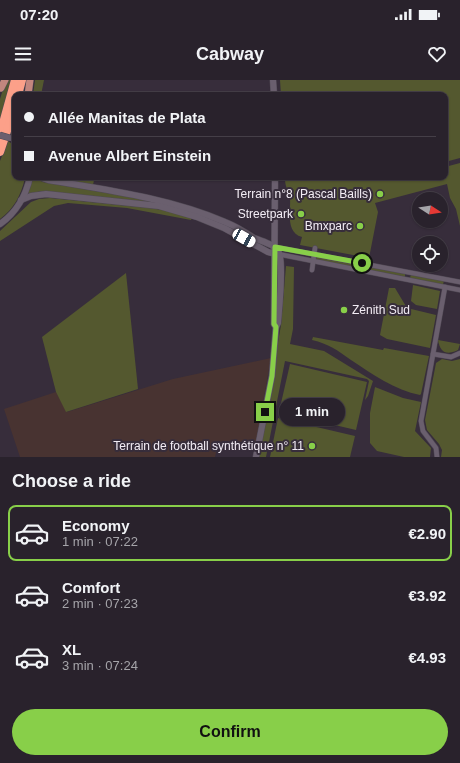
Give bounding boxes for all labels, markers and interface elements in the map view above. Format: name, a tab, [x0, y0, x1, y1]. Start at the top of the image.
text: 07:20	[20, 6, 58, 23]
icon: menu	[12, 43, 34, 65]
icon: heart	[426, 43, 448, 65]
text: Cabway	[196, 44, 264, 64]
text: Allée Manitas de Plata	[48, 109, 206, 126]
text: Avenue Albert Einstein	[48, 147, 211, 164]
place label: Terrain n°8 (Pascal Baills)	[234, 187, 372, 201]
marker: Terrain n°8 (Pascal Baills)	[375, 189, 385, 199]
north arrow	[412, 192, 448, 228]
map controls	[412, 192, 448, 272]
place label: Streetpark	[238, 207, 294, 221]
marker: Streetpark	[296, 209, 306, 219]
place label: Bmxparc	[305, 219, 352, 233]
marker: Bmxparc	[355, 221, 365, 231]
car	[231, 227, 257, 249]
button: locate	[412, 236, 448, 272]
route start	[353, 254, 371, 272]
place label: Zénith Sud	[352, 303, 410, 317]
marker: Zénith Sud	[339, 305, 349, 315]
callout: 1 min	[279, 398, 345, 426]
route end	[256, 403, 274, 421]
text: 1 min	[295, 404, 329, 419]
place label: Terrain de football synthétique n° 11	[113, 439, 304, 453]
marker: Terrain de football synthétique n° 11	[307, 441, 317, 451]
text: Choose a ride	[12, 471, 131, 491]
icon: car	[14, 515, 50, 551]
text: Economy	[62, 517, 130, 534]
text: €2.90	[408, 525, 446, 542]
text: 1 min · 07:22	[62, 534, 138, 549]
icon: car	[14, 577, 50, 613]
text: Comfort	[62, 579, 120, 596]
text: €3.92	[408, 587, 446, 604]
text: 2 min · 07:23	[62, 596, 138, 611]
icon: car	[14, 639, 50, 675]
text: XL	[62, 641, 81, 658]
text: €4.93	[408, 649, 446, 666]
text: 3 min · 07:24	[62, 658, 138, 673]
button: Confirm	[12, 709, 448, 755]

